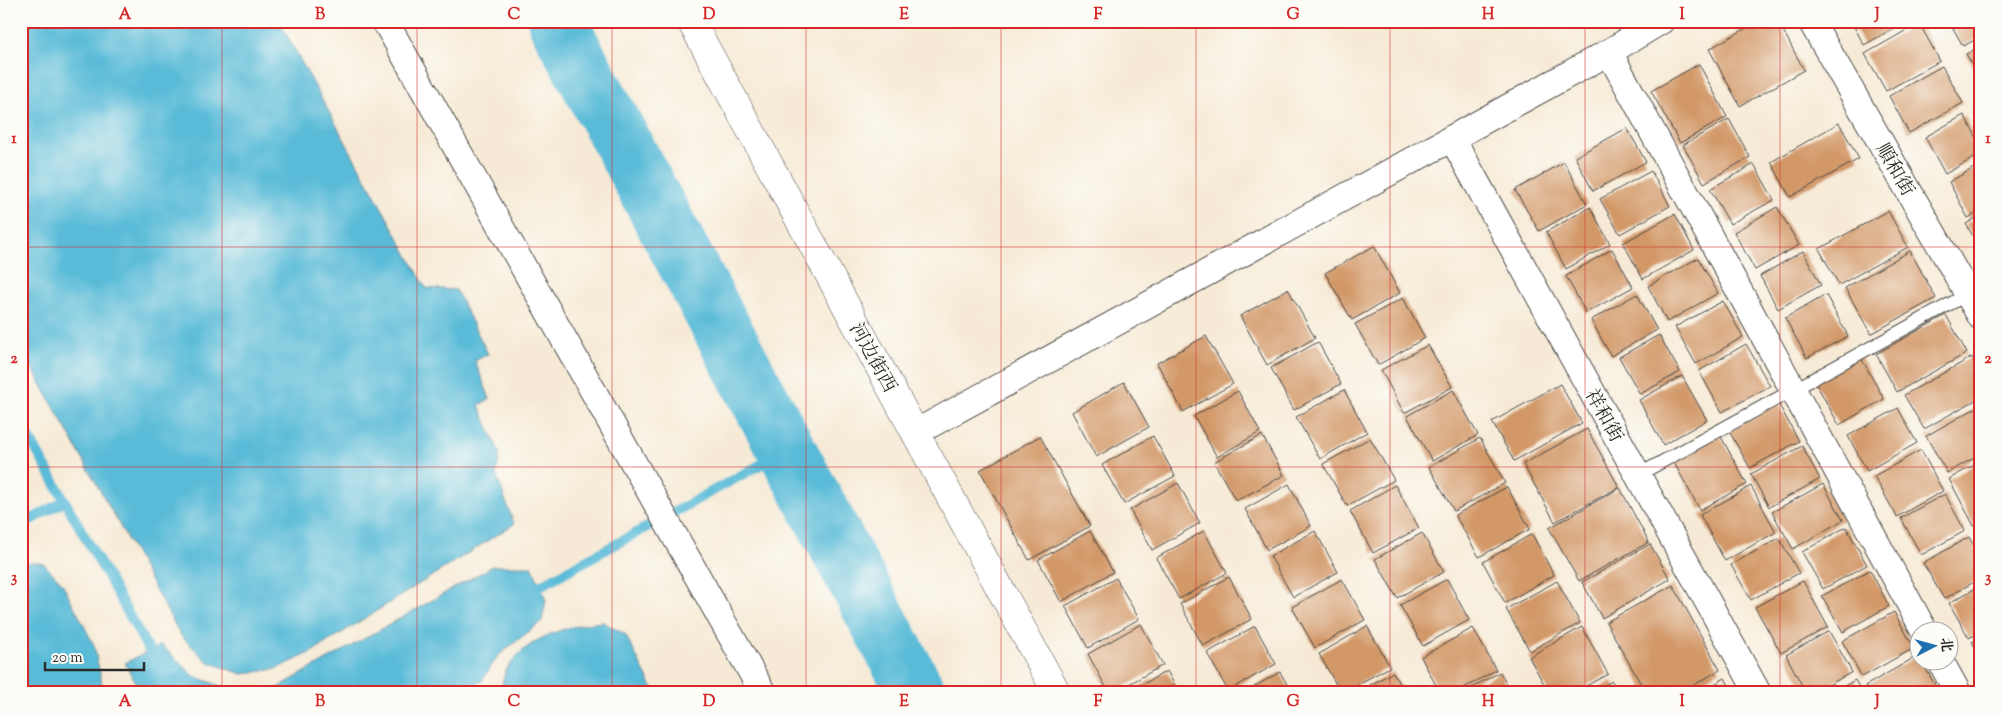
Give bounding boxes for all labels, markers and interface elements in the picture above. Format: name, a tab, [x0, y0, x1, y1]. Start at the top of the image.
text: A	[119, 4, 132, 27]
text: B	[315, 4, 325, 27]
text: C	[508, 4, 521, 27]
text: D	[703, 4, 716, 27]
text: E	[899, 4, 909, 27]
text: F	[1094, 4, 1103, 27]
text: G	[1286, 4, 1300, 27]
text: H	[1482, 4, 1495, 27]
text: I	[1679, 4, 1685, 27]
text: J	[1873, 4, 1880, 27]
text: 1	[11, 128, 17, 151]
text: 1	[1985, 128, 1991, 151]
street label: 順和街	[1868, 139, 1920, 202]
street label: 河边街西	[842, 318, 902, 398]
text: 2	[10, 348, 18, 371]
text: 2	[1984, 348, 1992, 371]
street label: 祥和街	[1577, 385, 1628, 448]
text: 3	[11, 567, 18, 590]
text: 3	[1985, 567, 1992, 590]
north arrow	[1910, 622, 1960, 672]
text: 北	[1934, 637, 1956, 653]
scale bar	[45, 639, 144, 671]
text: 20 m	[52, 648, 83, 669]
text: A	[119, 691, 132, 714]
text: B	[315, 691, 325, 714]
text: C	[508, 691, 521, 714]
text: D	[703, 691, 716, 714]
text: E	[899, 691, 909, 714]
text: F	[1094, 691, 1103, 714]
text: G	[1286, 691, 1300, 714]
text: H	[1482, 691, 1495, 714]
text: I	[1679, 691, 1685, 714]
text: J	[1873, 691, 1880, 714]

